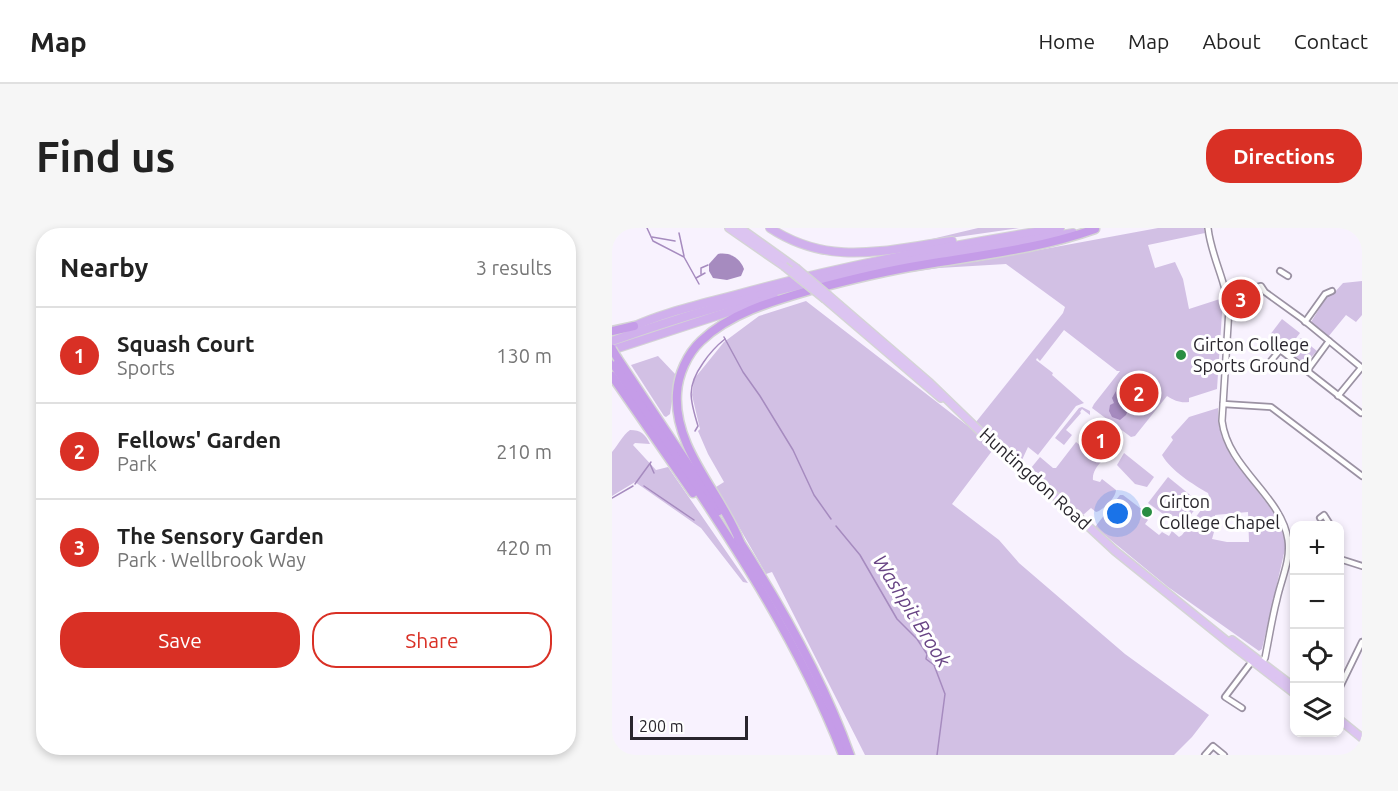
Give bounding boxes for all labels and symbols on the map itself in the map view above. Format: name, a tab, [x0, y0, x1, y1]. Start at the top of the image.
pin: 3	[1222, 276, 1260, 322]
place label: Girton College Sports Ground	[1193, 334, 1310, 375]
marker: Girton College Sports Ground	[1174, 348, 1188, 362]
pin: 2	[1120, 370, 1158, 416]
pin: 1	[1082, 418, 1120, 462]
street label: Huntingdon Road	[976, 423, 1095, 533]
place label: Girton College Chapel	[1159, 491, 1280, 532]
your location	[1103, 499, 1132, 528]
marker: Girton College Chapel	[1140, 505, 1154, 519]
water label: Washpit Brook	[869, 550, 956, 672]
scale bar	[630, 713, 748, 741]

